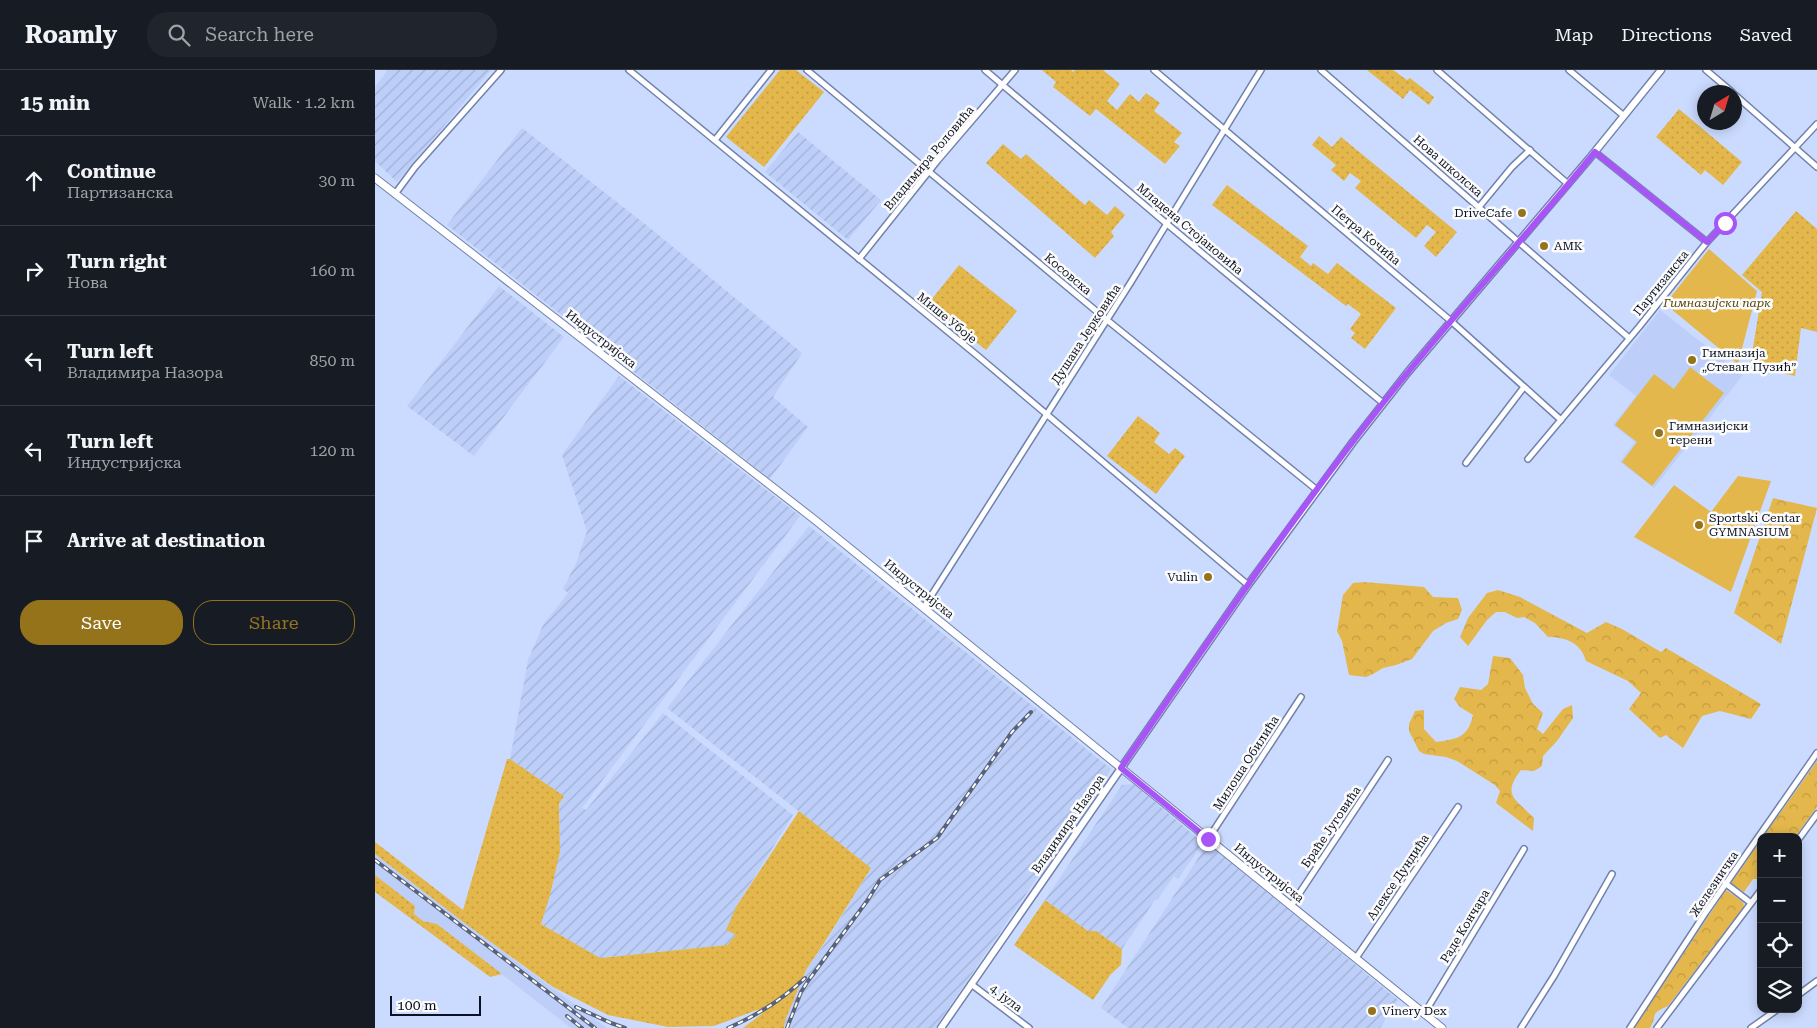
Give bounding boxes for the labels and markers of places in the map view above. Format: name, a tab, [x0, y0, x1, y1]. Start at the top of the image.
place label: DriveCafe	[1454, 206, 1512, 220]
marker: DriveCafe	[1516, 207, 1528, 219]
place label: АМК	[1554, 239, 1583, 253]
marker: АМК	[1538, 240, 1550, 252]
place label: Гимназија „Стеван Пузић”	[1702, 346, 1796, 374]
marker: Гимназија „Стеван Пузић”	[1686, 354, 1698, 366]
place label: Гимназијски терени	[1669, 419, 1748, 447]
marker: Гимназијски терени	[1653, 427, 1665, 439]
place label: Sportski Centar GYMNASIUM	[1709, 511, 1800, 539]
marker: Sportski Centar GYMNASIUM	[1693, 519, 1705, 531]
place label: Vulin	[1167, 570, 1198, 584]
marker: Vulin	[1202, 571, 1214, 583]
place label: Vinery Dex	[1382, 1004, 1447, 1018]
marker: Vinery Dex	[1366, 1005, 1378, 1017]

